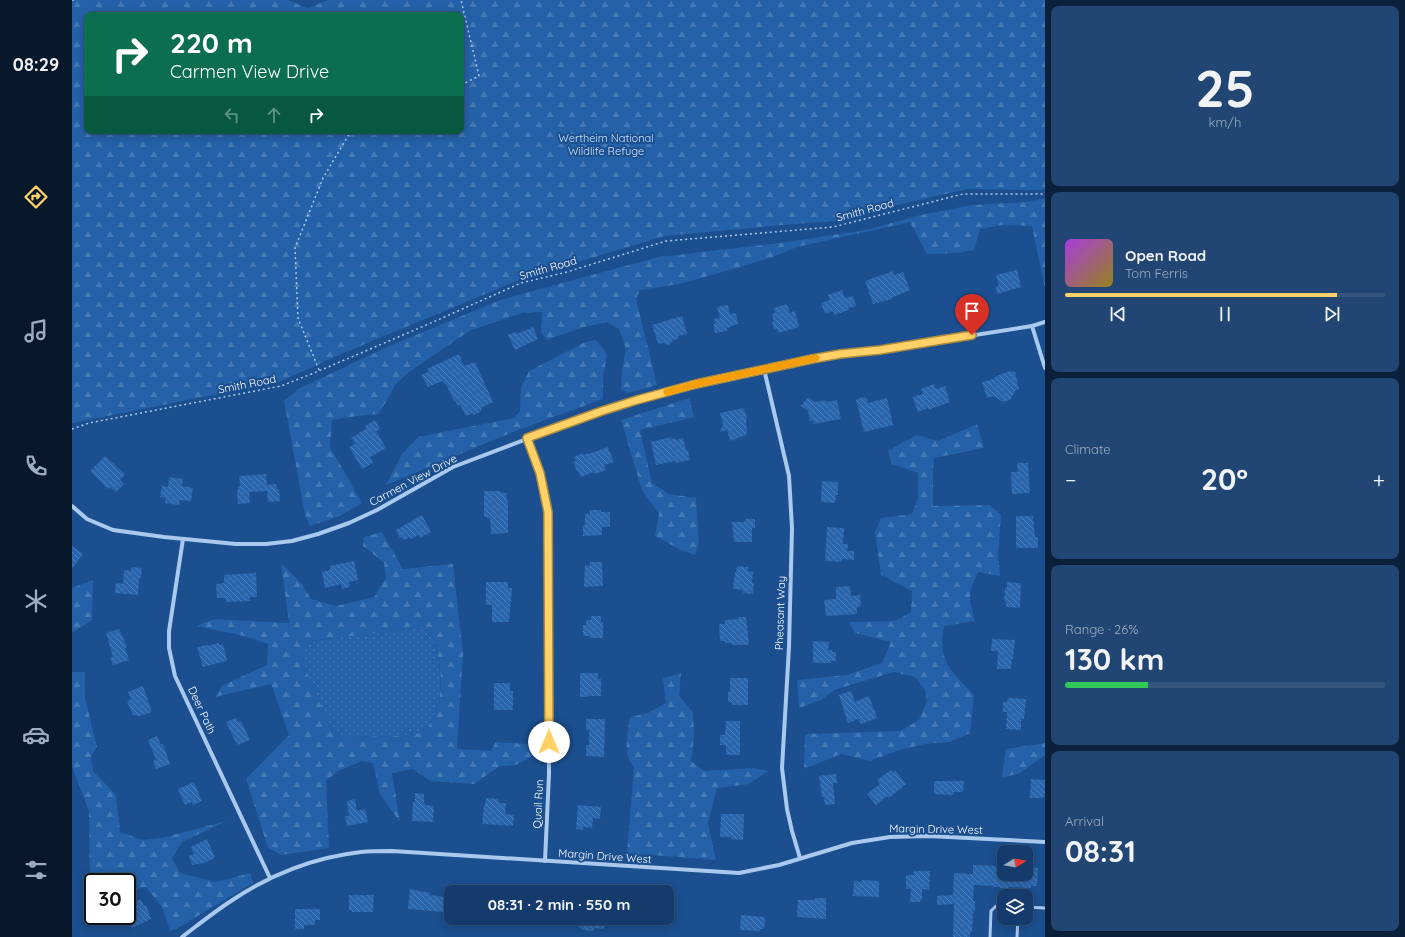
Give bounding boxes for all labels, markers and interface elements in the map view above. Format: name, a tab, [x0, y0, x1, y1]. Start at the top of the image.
text: 220 m	[170, 25, 253, 60]
icon: right	[104, 28, 156, 80]
text: 08:29	[13, 53, 59, 76]
text: 25	[1195, 55, 1255, 120]
text: Carmen View Drive	[170, 60, 329, 83]
icon: left	[221, 104, 243, 126]
icon: ahead	[263, 104, 285, 126]
icon: right	[305, 104, 327, 126]
text: km/h	[1209, 114, 1241, 130]
park label: Wertheim National Wildlife Refuge	[558, 131, 654, 158]
icon: directions	[22, 183, 50, 211]
street label: Smith Road	[835, 196, 895, 224]
text: Open Road	[1125, 246, 1206, 265]
street label: Smith Road	[518, 253, 578, 283]
text: Tom Ferris	[1125, 265, 1188, 281]
pin	[955, 294, 989, 335]
icon: arrive	[961, 300, 983, 322]
icon: previous	[1107, 303, 1129, 325]
icon: pause	[1214, 303, 1236, 325]
icon: next	[1321, 303, 1343, 325]
icon: music	[22, 317, 50, 345]
street label: Smith Road	[217, 372, 277, 396]
text: Climate	[1065, 441, 1111, 457]
street label: Carmen View Drive	[367, 451, 459, 509]
icon: phone	[22, 452, 50, 480]
text: 20°	[1201, 460, 1248, 498]
text: −	[1065, 466, 1076, 494]
text: +	[1373, 466, 1385, 494]
street label: Pheasant Way	[772, 576, 788, 650]
icon: climate	[22, 587, 50, 615]
text: Range · 26%	[1065, 621, 1138, 637]
text: 130 km	[1065, 640, 1164, 678]
street label: Deer Path	[185, 684, 219, 736]
icon: car	[22, 721, 50, 749]
position arrow	[528, 721, 570, 763]
street label: Quail Run	[530, 779, 546, 829]
text: Arrival	[1065, 813, 1104, 829]
street label: Margin Drive West	[889, 821, 983, 837]
text: 08:31	[1065, 832, 1136, 870]
north arrow	[997, 845, 1033, 881]
map controls	[997, 845, 1033, 925]
street label: Margin Drive West	[558, 846, 652, 866]
icon: filters	[22, 856, 50, 884]
speed limit sign: 30	[84, 873, 136, 925]
button: layers	[997, 889, 1033, 925]
text: 08:31 · 2 min · 550 m	[488, 895, 630, 914]

